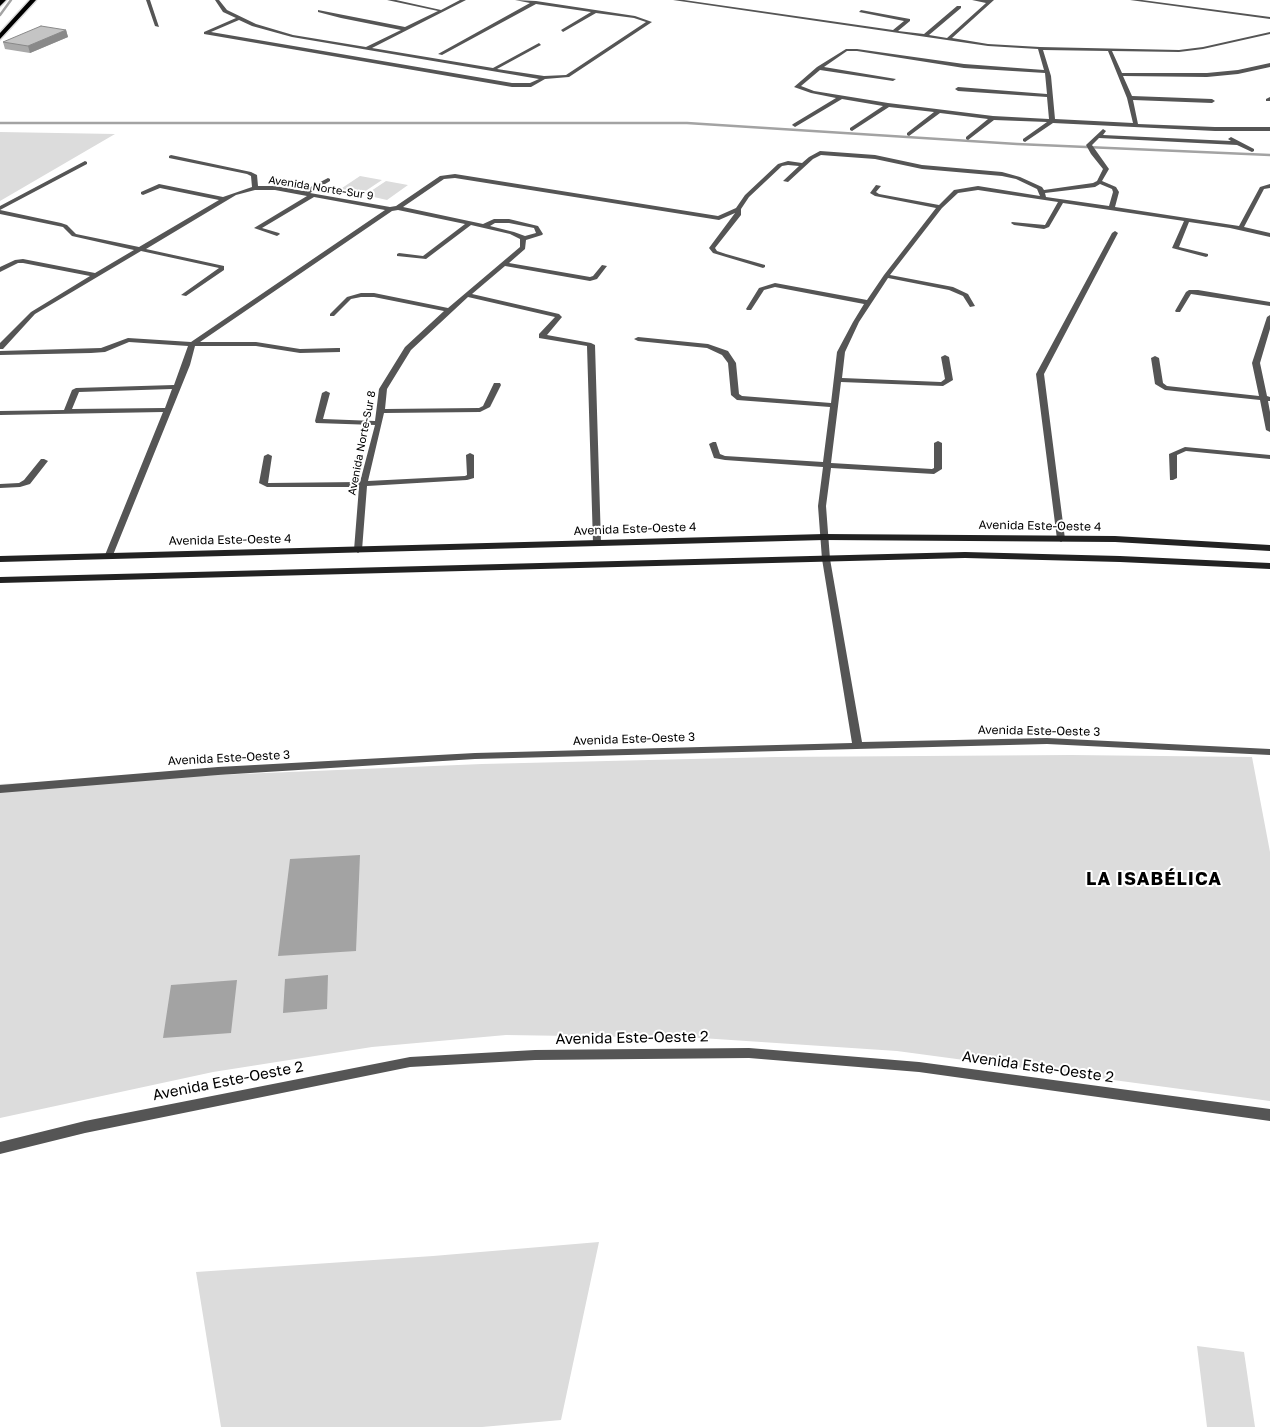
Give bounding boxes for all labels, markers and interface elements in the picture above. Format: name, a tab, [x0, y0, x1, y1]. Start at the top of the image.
street label: Avenida Norte-Sur 9	[267, 173, 375, 203]
street label: Avenida Norte-Sur 8	[345, 390, 379, 496]
street label: Avenida Este-Oeste 4	[978, 518, 1102, 534]
street label: Avenida Este-Oeste 4	[573, 520, 697, 538]
street label: Avenida Este-Oeste 4	[168, 532, 292, 548]
street label: Avenida Este-Oeste 3	[978, 723, 1100, 739]
street label: Avenida Este-Oeste 3	[573, 730, 695, 748]
street label: Avenida Este-Oeste 3	[167, 748, 291, 768]
district label: LA ISABÉLICA	[1084, 868, 1224, 890]
street label: Avenida Este-Oeste 2	[555, 1028, 709, 1048]
street label: Avenida Este-Oeste 2	[961, 1047, 1115, 1087]
street label: Avenida Este-Oeste 2	[151, 1058, 305, 1104]

